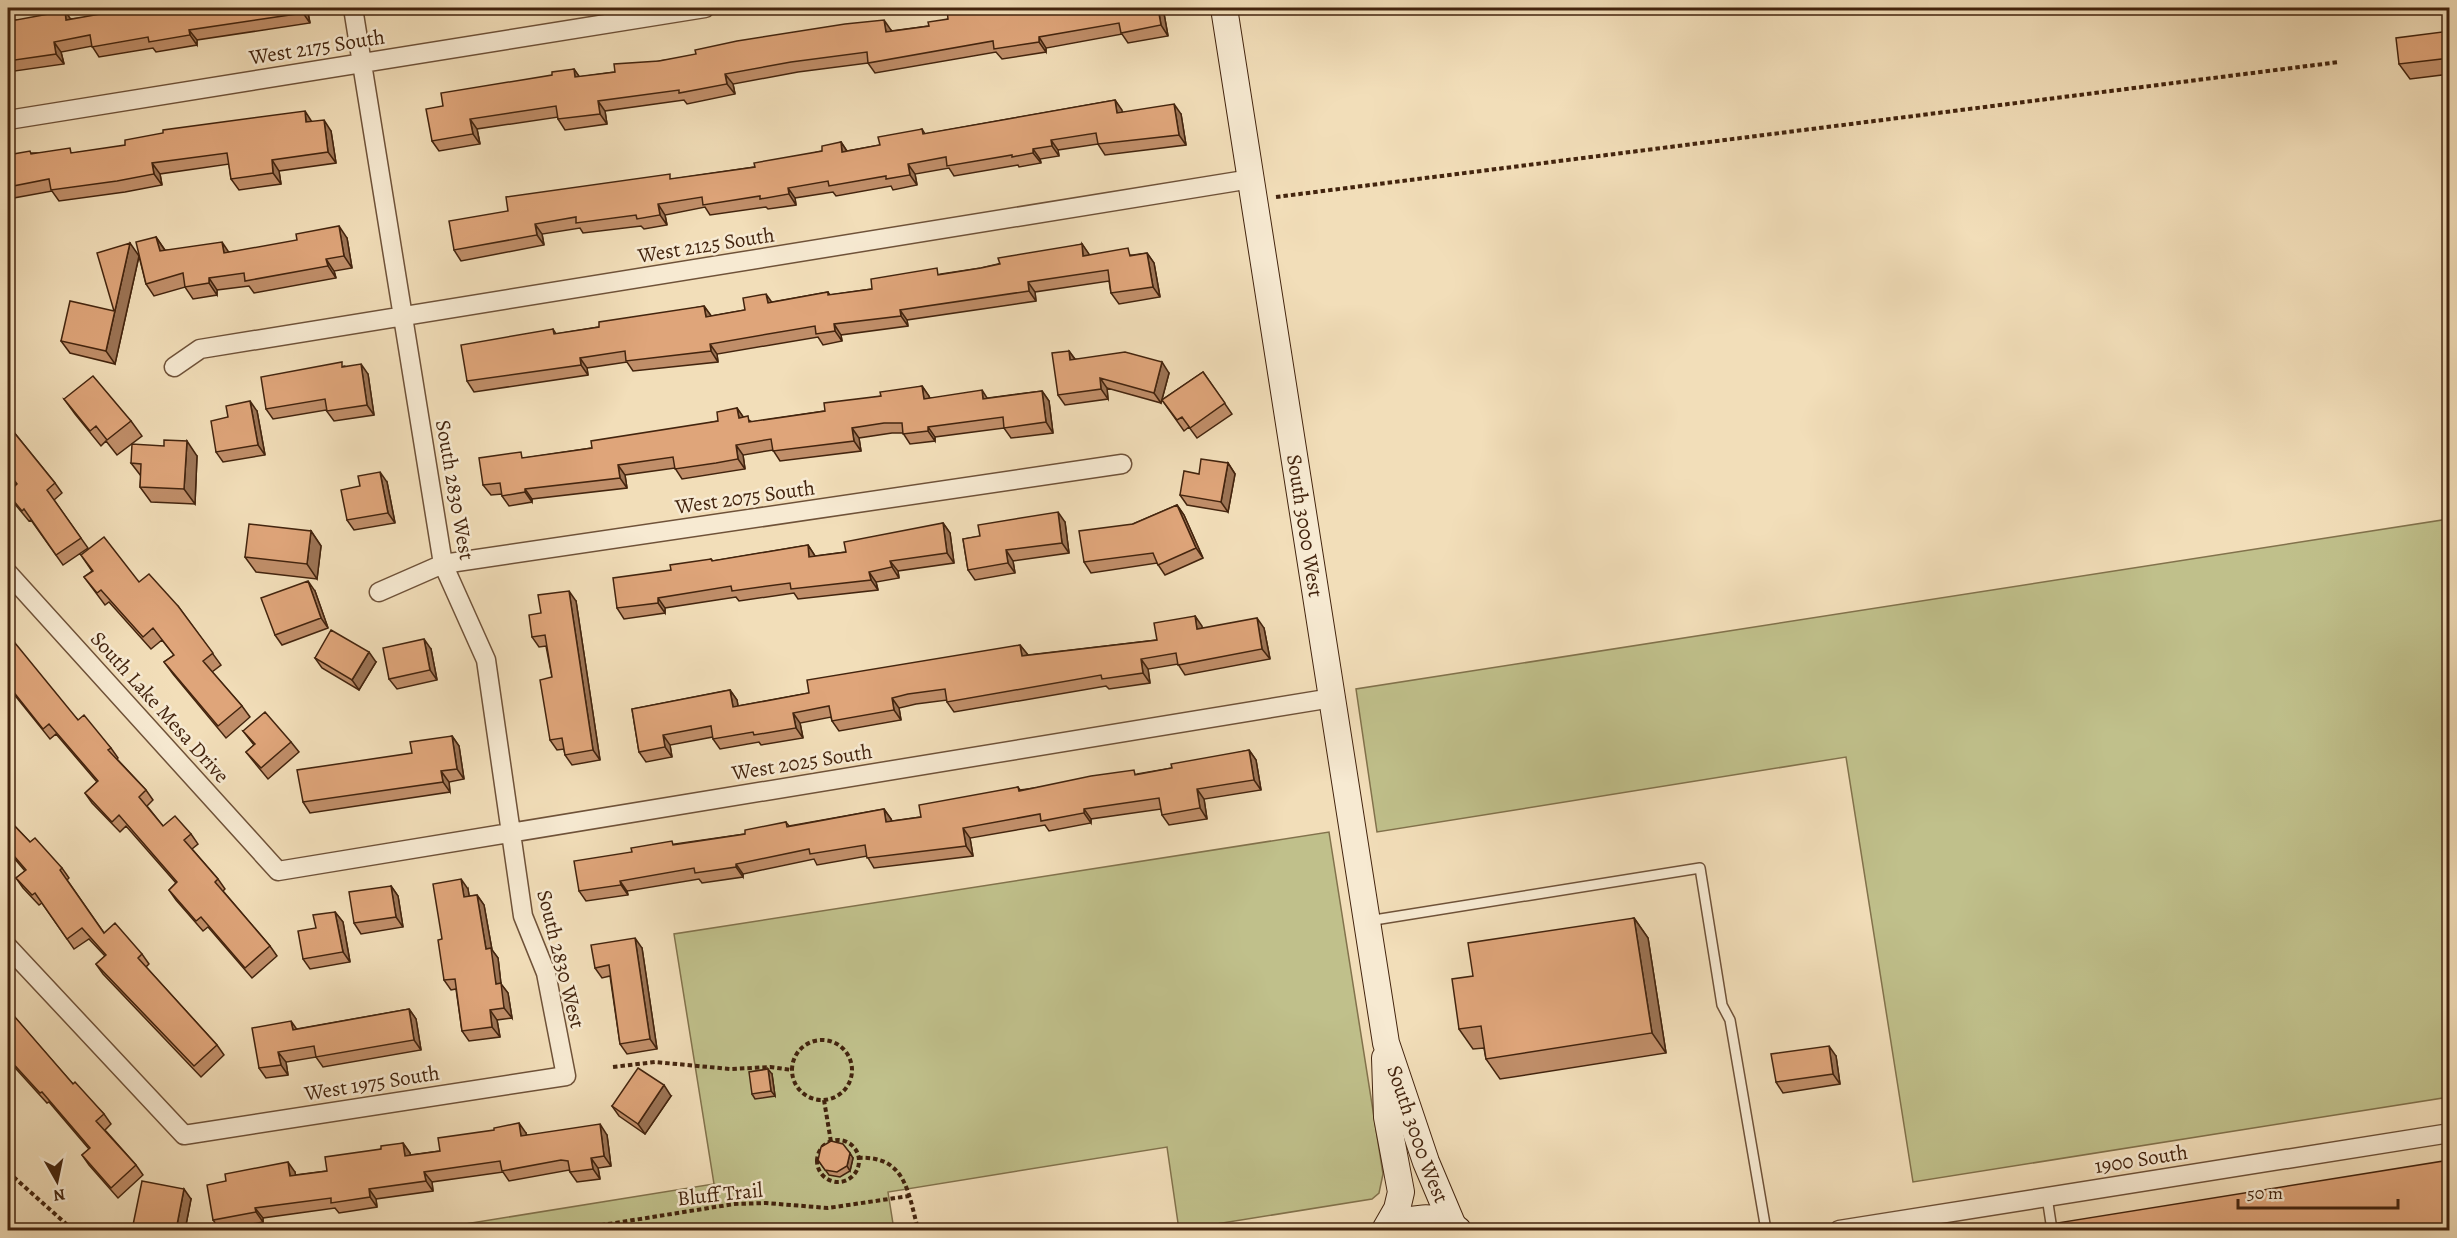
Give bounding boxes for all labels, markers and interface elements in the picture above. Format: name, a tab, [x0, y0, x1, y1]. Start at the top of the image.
street label: West 2175 South	[246, 22, 387, 72]
street label: West 2125 South	[635, 220, 776, 270]
street label: South 2830 West	[429, 418, 481, 562]
street label: South 3000 West	[1280, 452, 1330, 599]
street label: West 2075 South	[672, 473, 817, 521]
street label: South Lake Mesa Drive	[84, 625, 236, 789]
street label: West 2025 South	[729, 737, 874, 787]
street label: South 2830 West	[530, 887, 592, 1031]
street label: West 1975 South	[301, 1059, 442, 1108]
street label: South 3000 West	[1380, 1062, 1456, 1207]
street label: 1900 South	[2092, 1138, 2190, 1180]
north arrow	[27, 1151, 87, 1211]
scale bar	[2238, 1172, 2398, 1210]
street label: Bluff Trail	[676, 1176, 764, 1212]
text: 50 m	[2247, 1181, 2283, 1205]
text: N	[51, 1183, 67, 1207]

